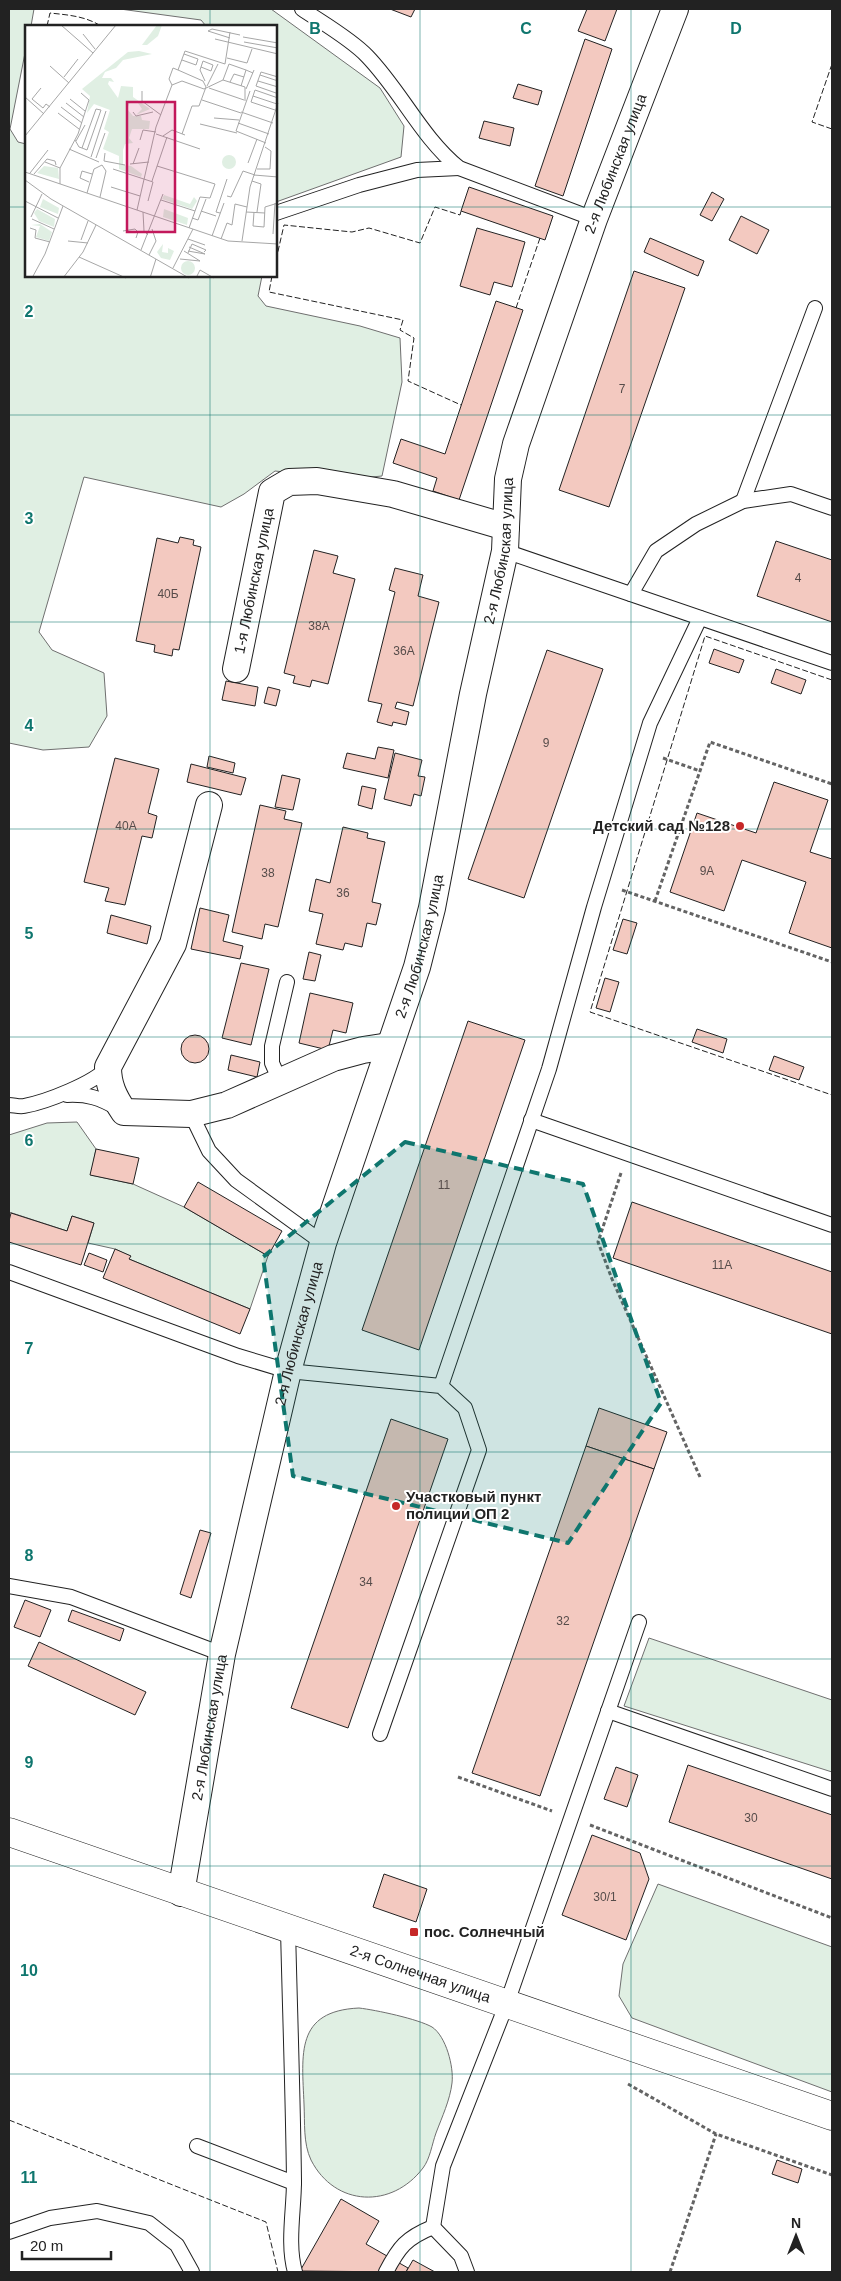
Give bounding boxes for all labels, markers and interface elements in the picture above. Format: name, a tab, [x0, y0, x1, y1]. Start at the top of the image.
text: B	[309, 20, 321, 37]
text: C	[520, 20, 532, 37]
text: D	[730, 20, 742, 37]
inset map	[25, 25, 278, 278]
street label: 2-я Любинская улица	[581, 91, 650, 236]
text: 2	[25, 303, 34, 320]
house number: 7	[619, 382, 626, 396]
street label: 2-я Любинская улица	[480, 477, 516, 626]
street label: 1-я Любинская улица	[230, 506, 277, 655]
text: 3	[25, 510, 34, 527]
house number: 4	[795, 571, 802, 585]
house number: 40Б	[157, 587, 179, 601]
house number: 38А	[308, 619, 330, 633]
house number: 36А	[393, 644, 415, 658]
text: 4	[25, 717, 34, 734]
house number: 9	[543, 736, 550, 750]
place label: Детский сад №128	[593, 817, 730, 834]
house number: 40А	[115, 819, 137, 833]
marker: Детский сад №128	[734, 820, 746, 832]
house number: 9А	[700, 864, 714, 878]
house number: 38	[261, 866, 275, 880]
street label: 2-я Любинская улица	[391, 872, 446, 1020]
house number: 36	[336, 886, 350, 900]
text: 5	[25, 925, 34, 942]
text: 6	[25, 1132, 34, 1149]
house number: 11	[438, 1178, 451, 1192]
house number: 11А	[712, 1258, 732, 1272]
street label: 2-я Любинская улица	[271, 1259, 326, 1407]
text: 7	[25, 1340, 34, 1357]
place label: Участковый пункт полиции ОП 2	[406, 1488, 541, 1522]
marker: Участковый пункт полиции ОП 2	[390, 1500, 402, 1512]
text: 8	[25, 1547, 34, 1564]
house number: 34	[359, 1575, 373, 1589]
house number: 32	[556, 1614, 570, 1628]
street label: 2-я Любинская улица	[188, 1652, 230, 1802]
text: 9	[25, 1754, 34, 1771]
house number: 30	[744, 1811, 758, 1825]
house number: 30/1	[593, 1890, 617, 1904]
place label: пос. Солнечный	[424, 1923, 545, 1940]
marker: пос. Солнечный	[408, 1926, 420, 1938]
street label: 2-я Солнечная улица	[348, 1941, 493, 2006]
text: 10	[20, 1962, 38, 1979]
text: 11	[21, 2169, 38, 2186]
north arrow	[771, 2211, 821, 2261]
text: N	[791, 2215, 801, 2231]
scale bar	[22, 2228, 111, 2260]
text: 20 m	[30, 2237, 63, 2254]

